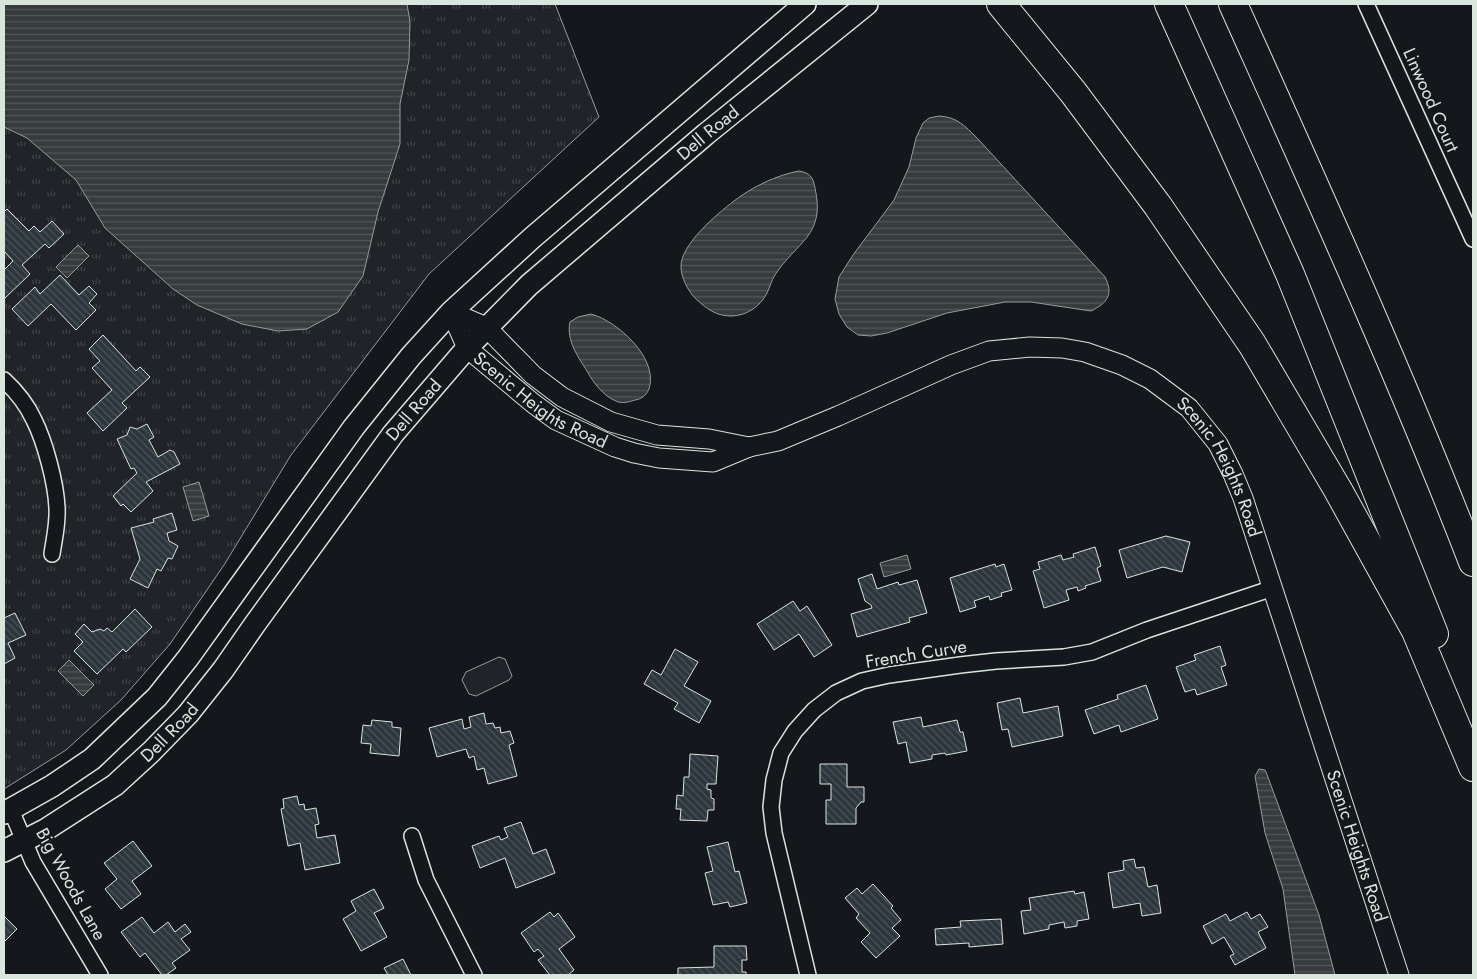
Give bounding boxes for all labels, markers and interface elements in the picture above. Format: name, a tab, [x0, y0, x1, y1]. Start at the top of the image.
street label: Linwood Court	[1396, 44, 1466, 157]
street label: Dell Road	[671, 99, 745, 166]
street label: Scenic Heights Road	[467, 345, 612, 455]
street label: Dell Road	[380, 373, 448, 446]
street label: Scenic Heights Road	[1171, 390, 1268, 540]
street label: French Curve	[864, 633, 968, 675]
street label: Dell Road	[135, 697, 205, 768]
street label: Scenic Heights Road	[1320, 767, 1394, 925]
street label: Big Woods Lane	[29, 823, 113, 945]

